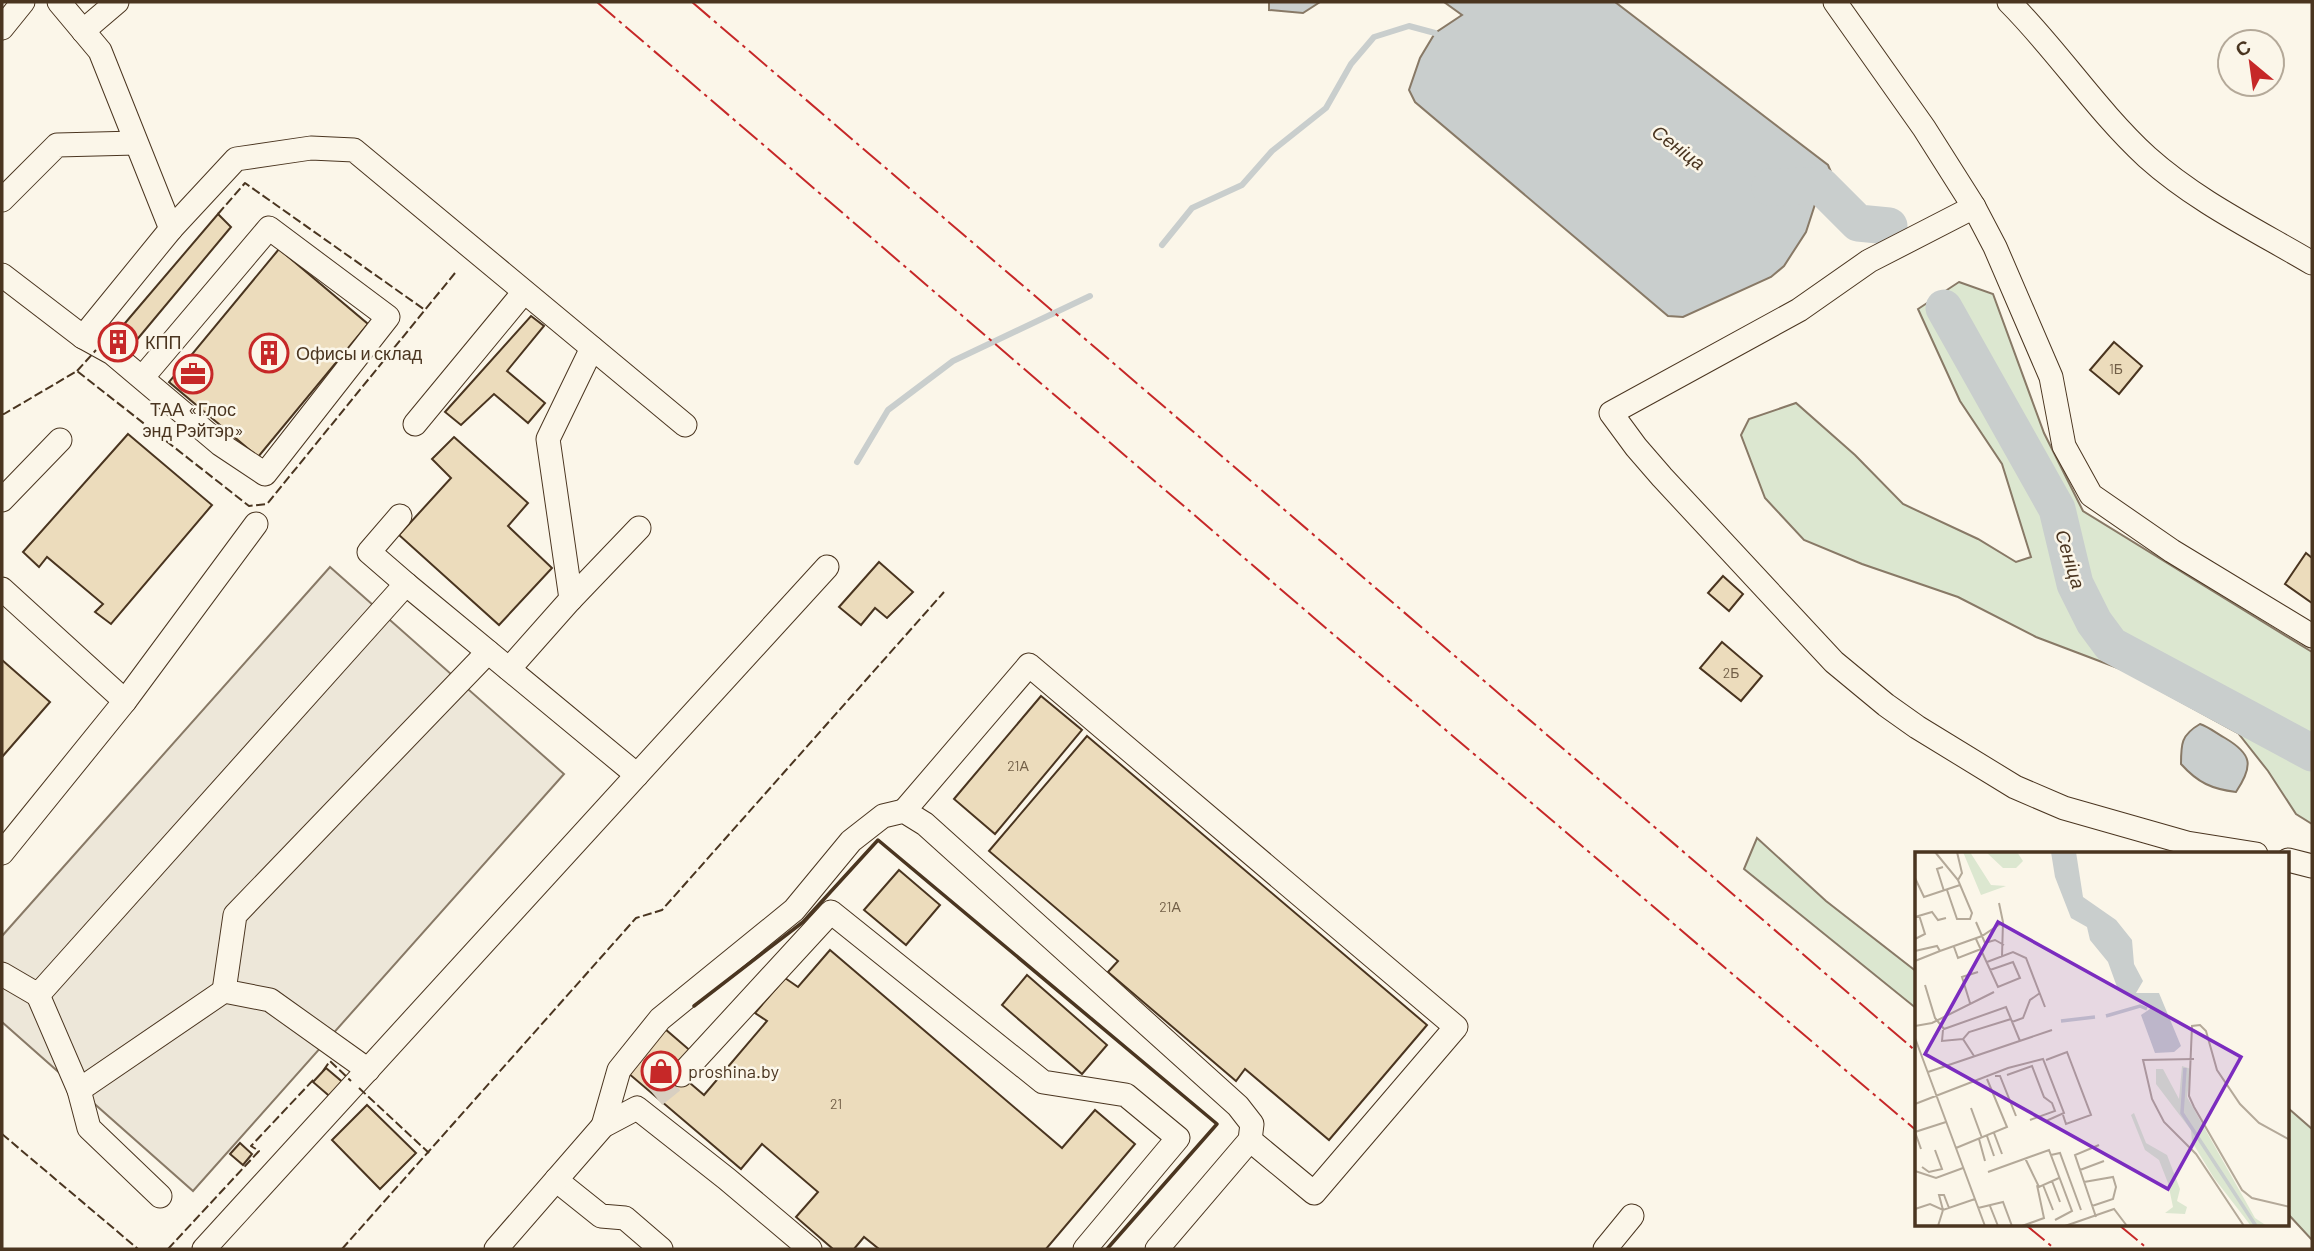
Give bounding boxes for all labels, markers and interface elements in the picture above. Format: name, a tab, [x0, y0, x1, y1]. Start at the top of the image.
north arrow	[2216, 28, 2286, 98]
text: С	[2231, 34, 2254, 61]
water label: Сеніца	[1648, 120, 1710, 174]
building icon: КПП	[97, 321, 139, 363]
place label: КПП	[145, 331, 181, 353]
building icon: Офисы и склад	[248, 332, 290, 374]
place label: Офисы и склад	[296, 342, 423, 364]
office icon: ТАА «Глос энд Рэйтэр»	[172, 353, 214, 395]
house number: 1Б	[2109, 360, 2123, 377]
place label: ТАА «Глос энд Рэйтэр»	[142, 398, 244, 441]
water label: Сеніца	[2051, 527, 2091, 591]
house number: 2Б	[1723, 664, 1739, 681]
house number: 21А	[1007, 757, 1029, 774]
inset map	[1915, 852, 2290, 1226]
house number: 21А	[1159, 898, 1181, 915]
shop icon: proshina.by	[640, 1050, 682, 1092]
place label: proshina.by	[688, 1060, 779, 1082]
house number: 21	[830, 1095, 842, 1112]

